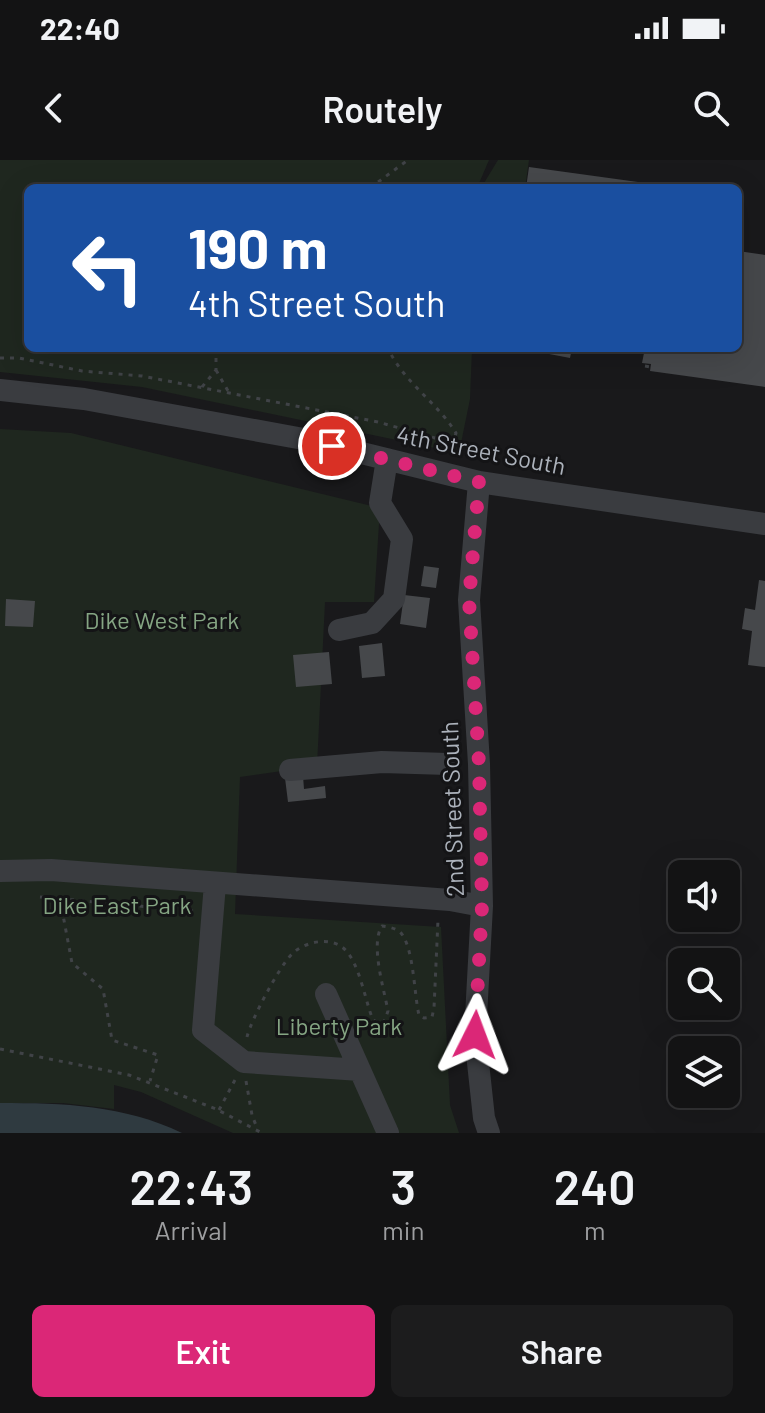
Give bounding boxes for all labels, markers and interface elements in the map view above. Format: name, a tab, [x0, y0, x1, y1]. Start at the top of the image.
text: 22:40	[40, 10, 120, 46]
icon: back	[32, 86, 76, 130]
icon: search	[689, 86, 733, 130]
text: Routely	[322, 87, 443, 130]
text: 190 m	[188, 213, 327, 280]
icon: left	[56, 216, 160, 320]
text: 4th Street South	[188, 281, 445, 324]
pin	[298, 412, 366, 480]
street label: 4th Street South	[394, 419, 568, 480]
icon: arrive	[310, 424, 354, 468]
park label: Dike West Park	[85, 605, 239, 634]
street label: 2nd Street South	[434, 721, 469, 897]
map controls	[668, 860, 740, 1108]
button: sound	[668, 860, 740, 932]
park label: Dike East Park	[42, 890, 192, 919]
button: search	[668, 948, 740, 1020]
position arrow	[433, 993, 517, 1077]
park label: Liberty Park	[276, 1011, 402, 1040]
button: layers	[668, 1036, 740, 1108]
text: 22:43	[129, 1157, 253, 1215]
text: 3	[391, 1157, 416, 1215]
text: 240	[554, 1157, 636, 1215]
text: Arrival	[155, 1214, 227, 1245]
text: min	[382, 1214, 424, 1245]
text: m	[584, 1214, 605, 1245]
button: Exit	[32, 1305, 375, 1397]
button: Share	[391, 1305, 733, 1397]

